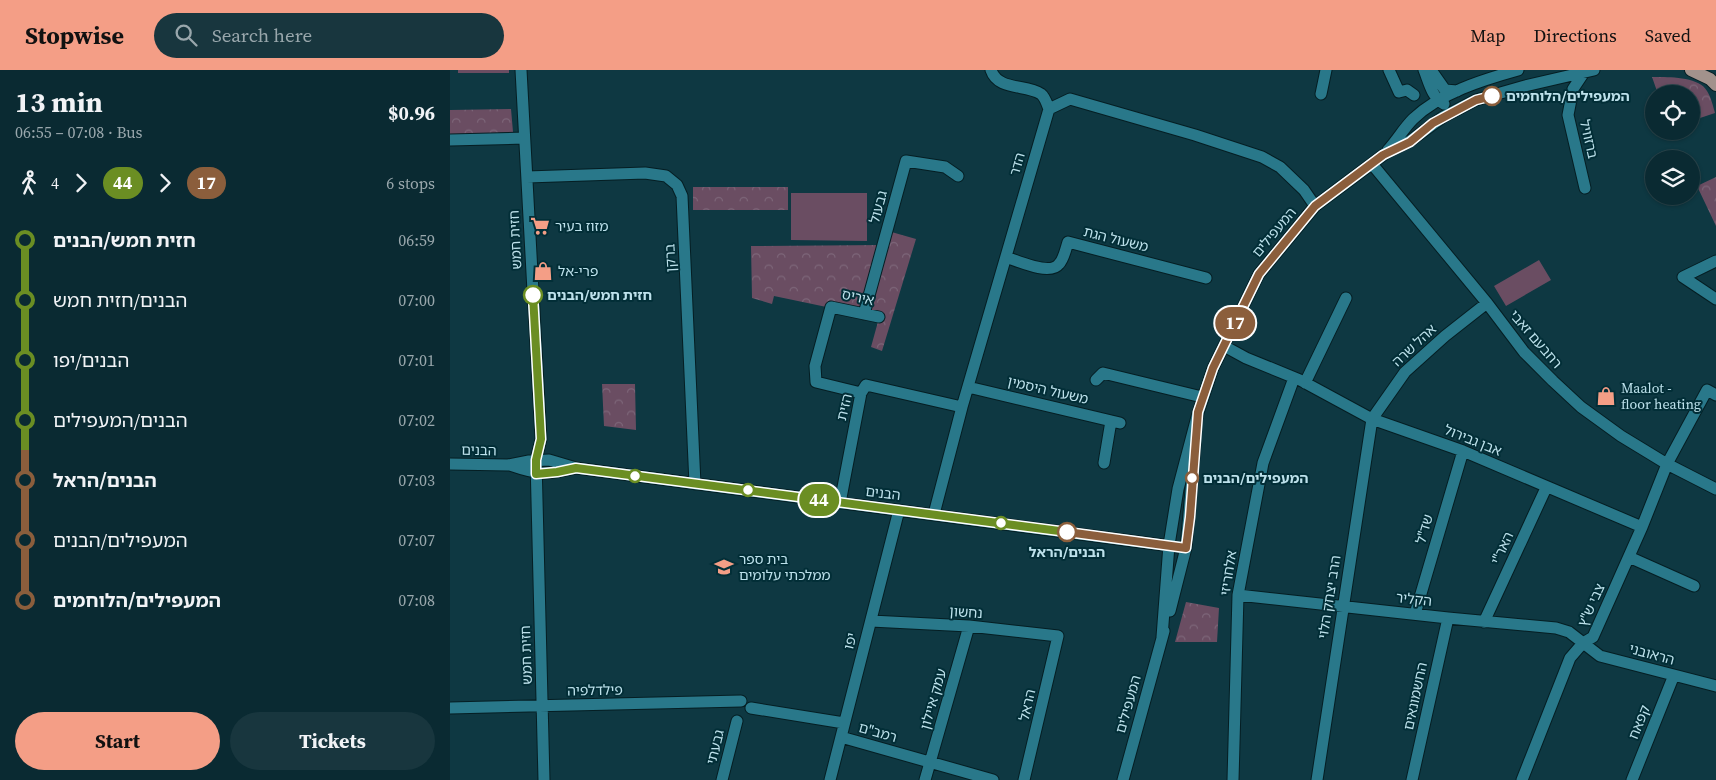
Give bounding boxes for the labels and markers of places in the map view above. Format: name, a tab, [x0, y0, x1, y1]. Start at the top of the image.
marker: המעפילים/הלוחמים	[1482, 86, 1502, 106]
place label: המעפילים/הלוחמים	[1506, 86, 1630, 106]
supermarket icon: מזוז בעיר	[529, 215, 551, 237]
place label: מזוז בעיר	[555, 216, 608, 236]
shop icon: פרי-אל	[532, 260, 554, 282]
place label: פרי-אל	[558, 261, 598, 281]
marker: חזית חמש/הבנים	[523, 285, 543, 305]
place label: חזית חמש/הבנים	[547, 285, 652, 305]
place label: Maalot - floor heating	[1621, 378, 1701, 414]
shop icon: Maalot - floor heating	[1595, 385, 1617, 407]
place label: המעפילים/הבנים	[1203, 468, 1309, 488]
unlabelled marker	[628, 469, 642, 483]
marker: המעפילים/הבנים	[1185, 471, 1199, 485]
unlabelled marker	[741, 483, 755, 497]
unlabelled marker	[994, 516, 1008, 530]
marker: הבנים/הראל	[1057, 522, 1077, 542]
place label: הבנים/הראל	[1029, 542, 1105, 562]
place label: בית ספר ממלכתי עלומים	[739, 549, 831, 585]
school or university icon: בית ספר ממלכתי עלומים	[713, 556, 735, 578]

